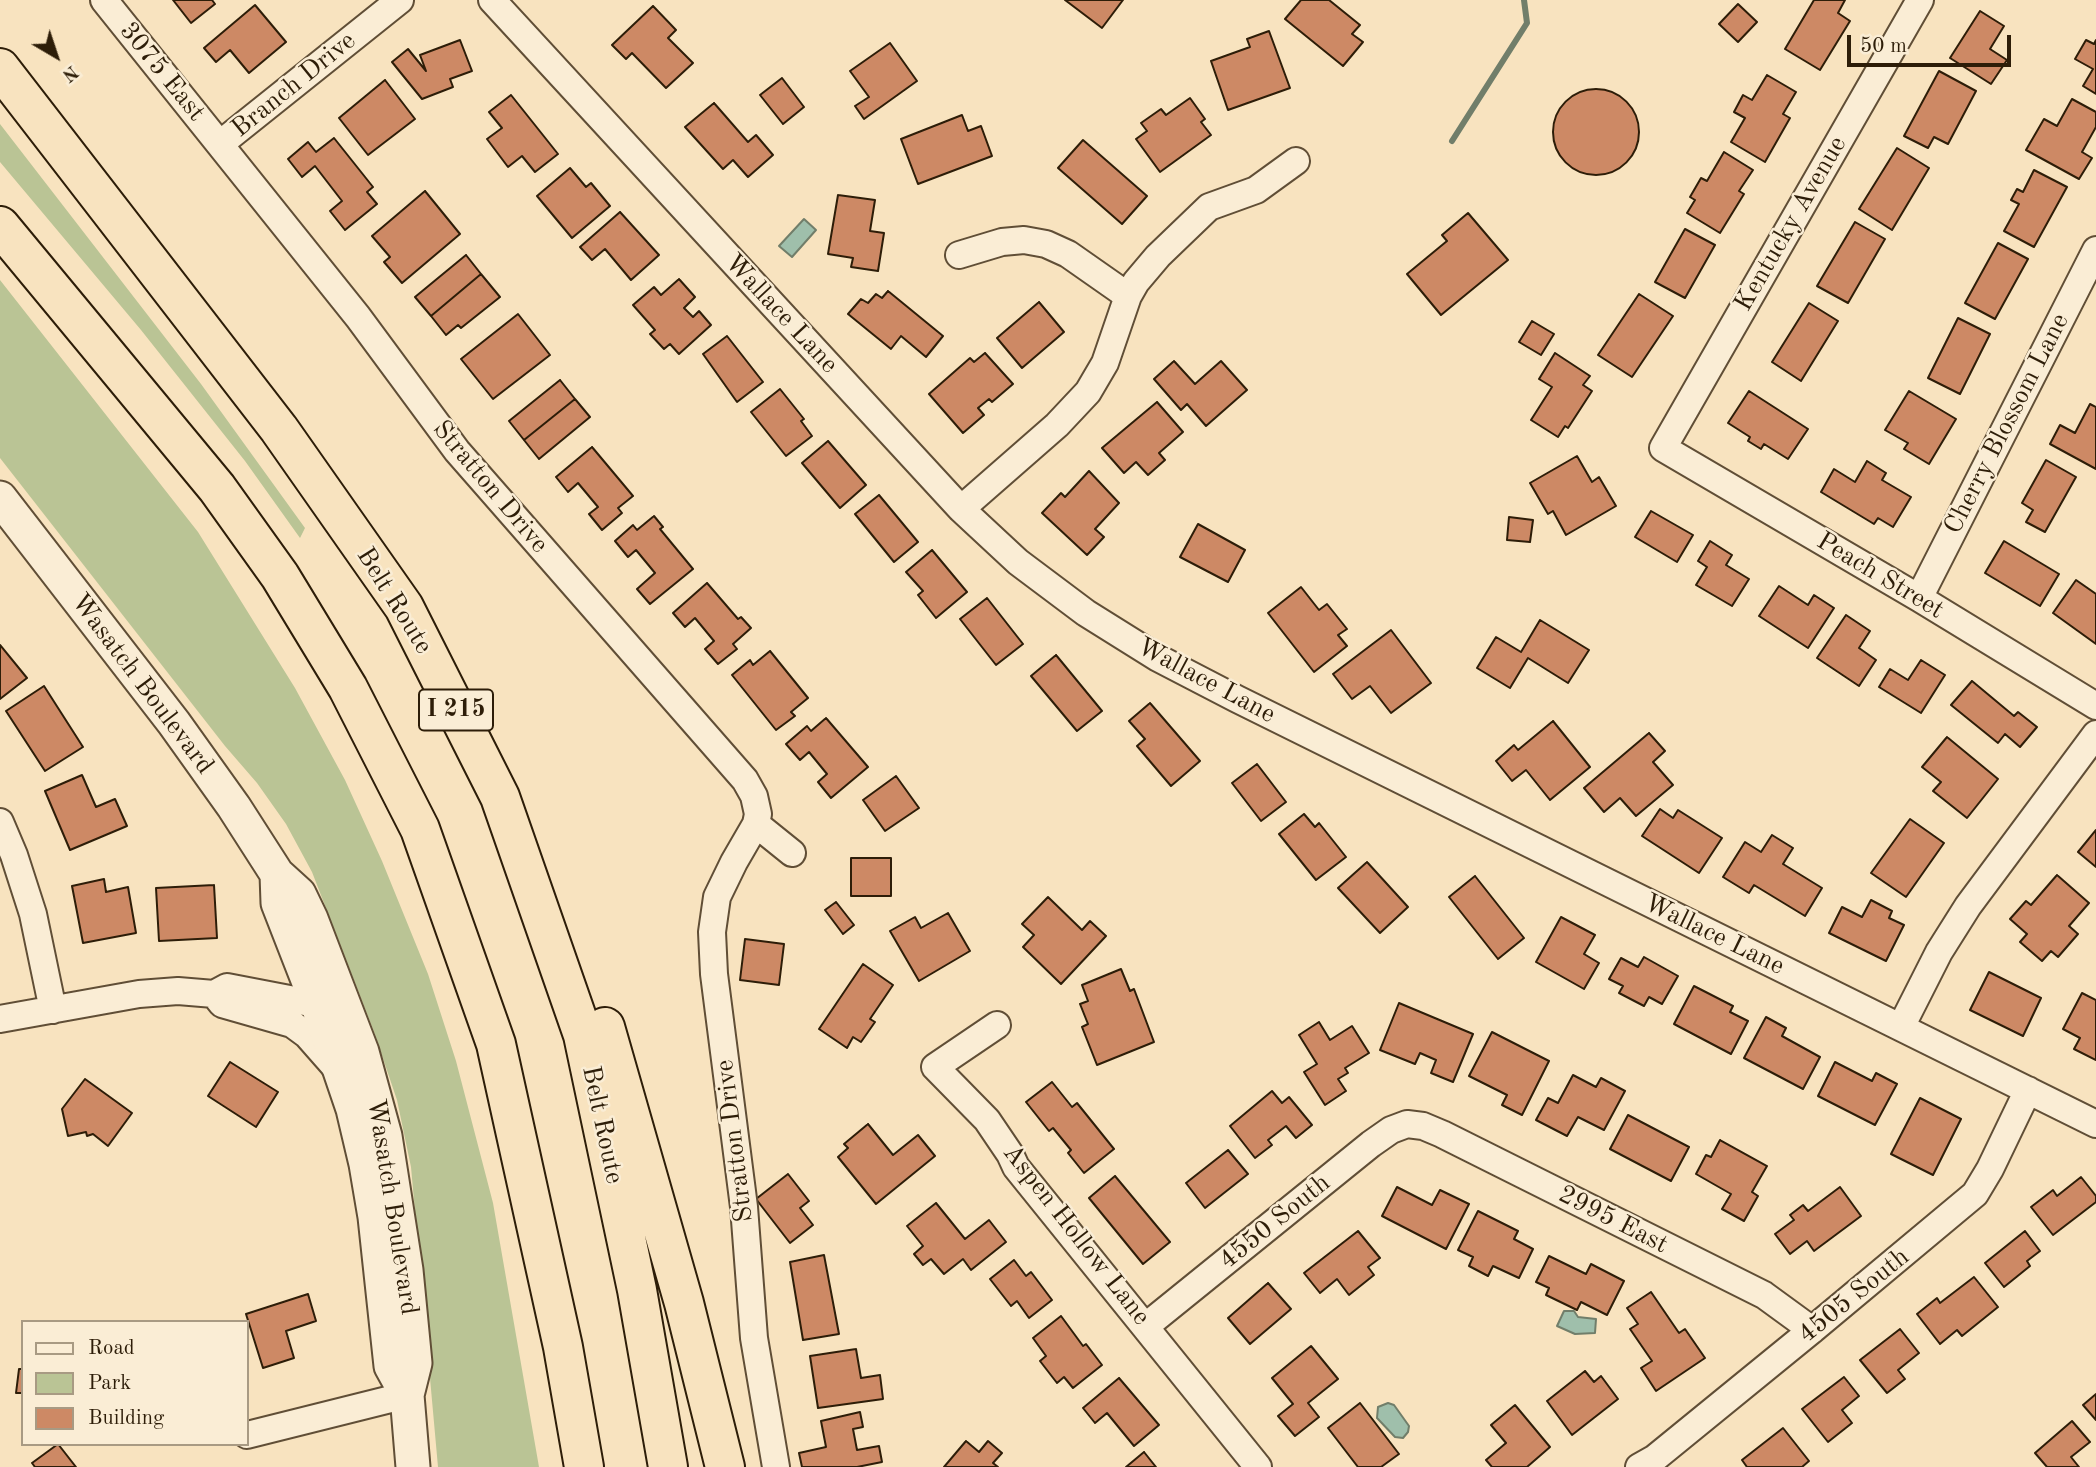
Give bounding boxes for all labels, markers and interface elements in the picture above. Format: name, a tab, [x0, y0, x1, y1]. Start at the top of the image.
street label: 3075 East	[113, 16, 211, 128]
north arrow	[21, 21, 91, 91]
scale bar	[1851, 21, 2016, 65]
street label: Branch Drive	[226, 25, 362, 145]
text: 50 m	[1860, 36, 1907, 57]
text: N	[58, 61, 81, 85]
street label: Kentucky Avenue	[1728, 131, 1854, 317]
street label: Wallace Lane	[718, 248, 844, 380]
street label: Cherry Blossom Lane	[1938, 308, 2076, 540]
street label: Stratton Drive	[425, 414, 555, 560]
street label: Peach Street	[1811, 526, 1949, 626]
street label: Belt Route	[349, 542, 439, 660]
street label: Wasatch Boulevard	[64, 587, 220, 781]
street label: Wallace Lane	[1131, 631, 1281, 731]
road number: I 215	[419, 690, 493, 730]
street label: Wallace Lane	[1639, 888, 1789, 982]
street label: Stratton Drive	[710, 1058, 760, 1224]
street label: Belt Route	[574, 1063, 630, 1187]
street label: Wasatch Boulevard	[360, 1097, 424, 1317]
street label: Aspen Hollow Lane	[996, 1138, 1156, 1332]
street label: 4550 South	[1213, 1168, 1337, 1276]
street label: 2995 East	[1553, 1179, 1673, 1261]
street label: 4505 South	[1792, 1242, 1916, 1350]
legend	[21, 1320, 248, 1446]
text: Road	[88, 1338, 135, 1359]
text: Park	[88, 1373, 131, 1394]
text: Building	[88, 1408, 164, 1429]

